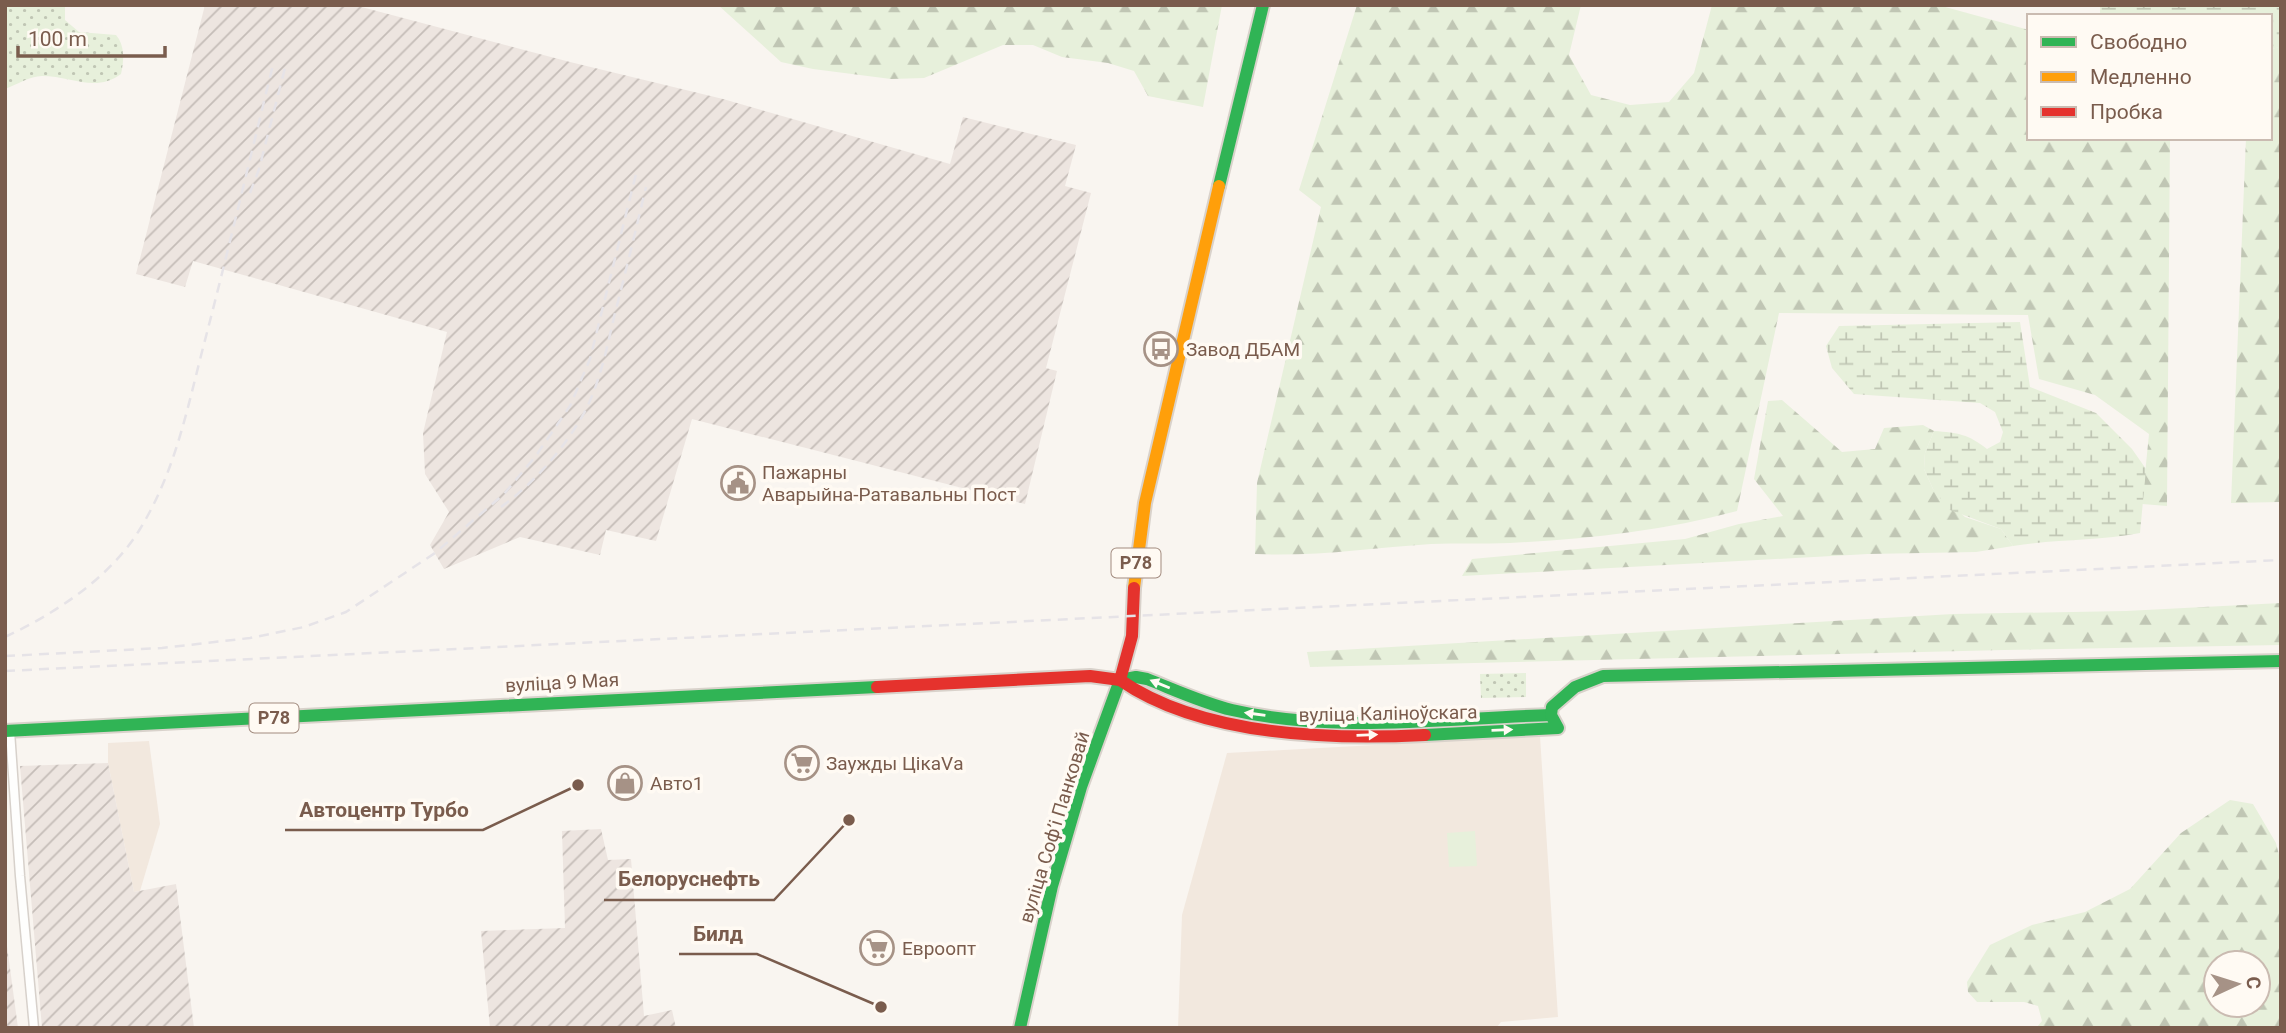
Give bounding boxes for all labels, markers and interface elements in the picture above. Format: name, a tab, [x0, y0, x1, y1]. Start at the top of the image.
scale bar	[18, 14, 164, 58]
legend	[2027, 14, 2272, 140]
text: 100 m	[28, 27, 87, 51]
text: Свободно	[2090, 30, 2187, 54]
text: Медленно	[2090, 65, 2192, 89]
text: Пробка	[2090, 100, 2163, 124]
bus stop icon: Завод ДБАМ	[1142, 330, 1180, 368]
place label: Завод ДБАМ	[1186, 338, 1300, 361]
place label: Пажарны Аварыйна-Ратавальны Пост	[762, 461, 1016, 506]
public building icon: Пажарны Аварыйна-Ратавальны Пост	[719, 464, 757, 502]
road number: Р78	[1112, 548, 1160, 578]
street label: вуліца 9 Мая	[504, 668, 620, 697]
one-way arrow	[1149, 678, 1170, 689]
street label: вуліца Каліноўскага	[1298, 700, 1478, 727]
road number: Р78	[250, 704, 298, 732]
one-way arrow	[1244, 708, 1266, 719]
one-way arrow	[1491, 724, 1513, 735]
street label: вуліца Софʼі Панковай	[1014, 729, 1095, 926]
one-way arrow	[1356, 730, 1378, 741]
supermarket icon: Заужды ЦікаVа	[783, 744, 821, 782]
place label: Заужды ЦікаVа	[826, 752, 964, 775]
shop icon: Авто1	[606, 764, 644, 802]
place label: Авто1	[650, 772, 703, 795]
callout: Автоцентр Турбо	[285, 788, 483, 830]
text: Автоцентр Турбо	[299, 798, 469, 822]
callout: Белоруснефть	[604, 858, 774, 900]
text: Белоруснефть	[618, 867, 760, 891]
callout: Билд	[679, 912, 757, 954]
text: Билд	[693, 922, 743, 946]
supermarket icon: Евроопт	[858, 929, 896, 967]
place label: Евроопт	[902, 937, 976, 960]
north arrow	[2202, 949, 2272, 1019]
text: С	[2242, 976, 2265, 990]

